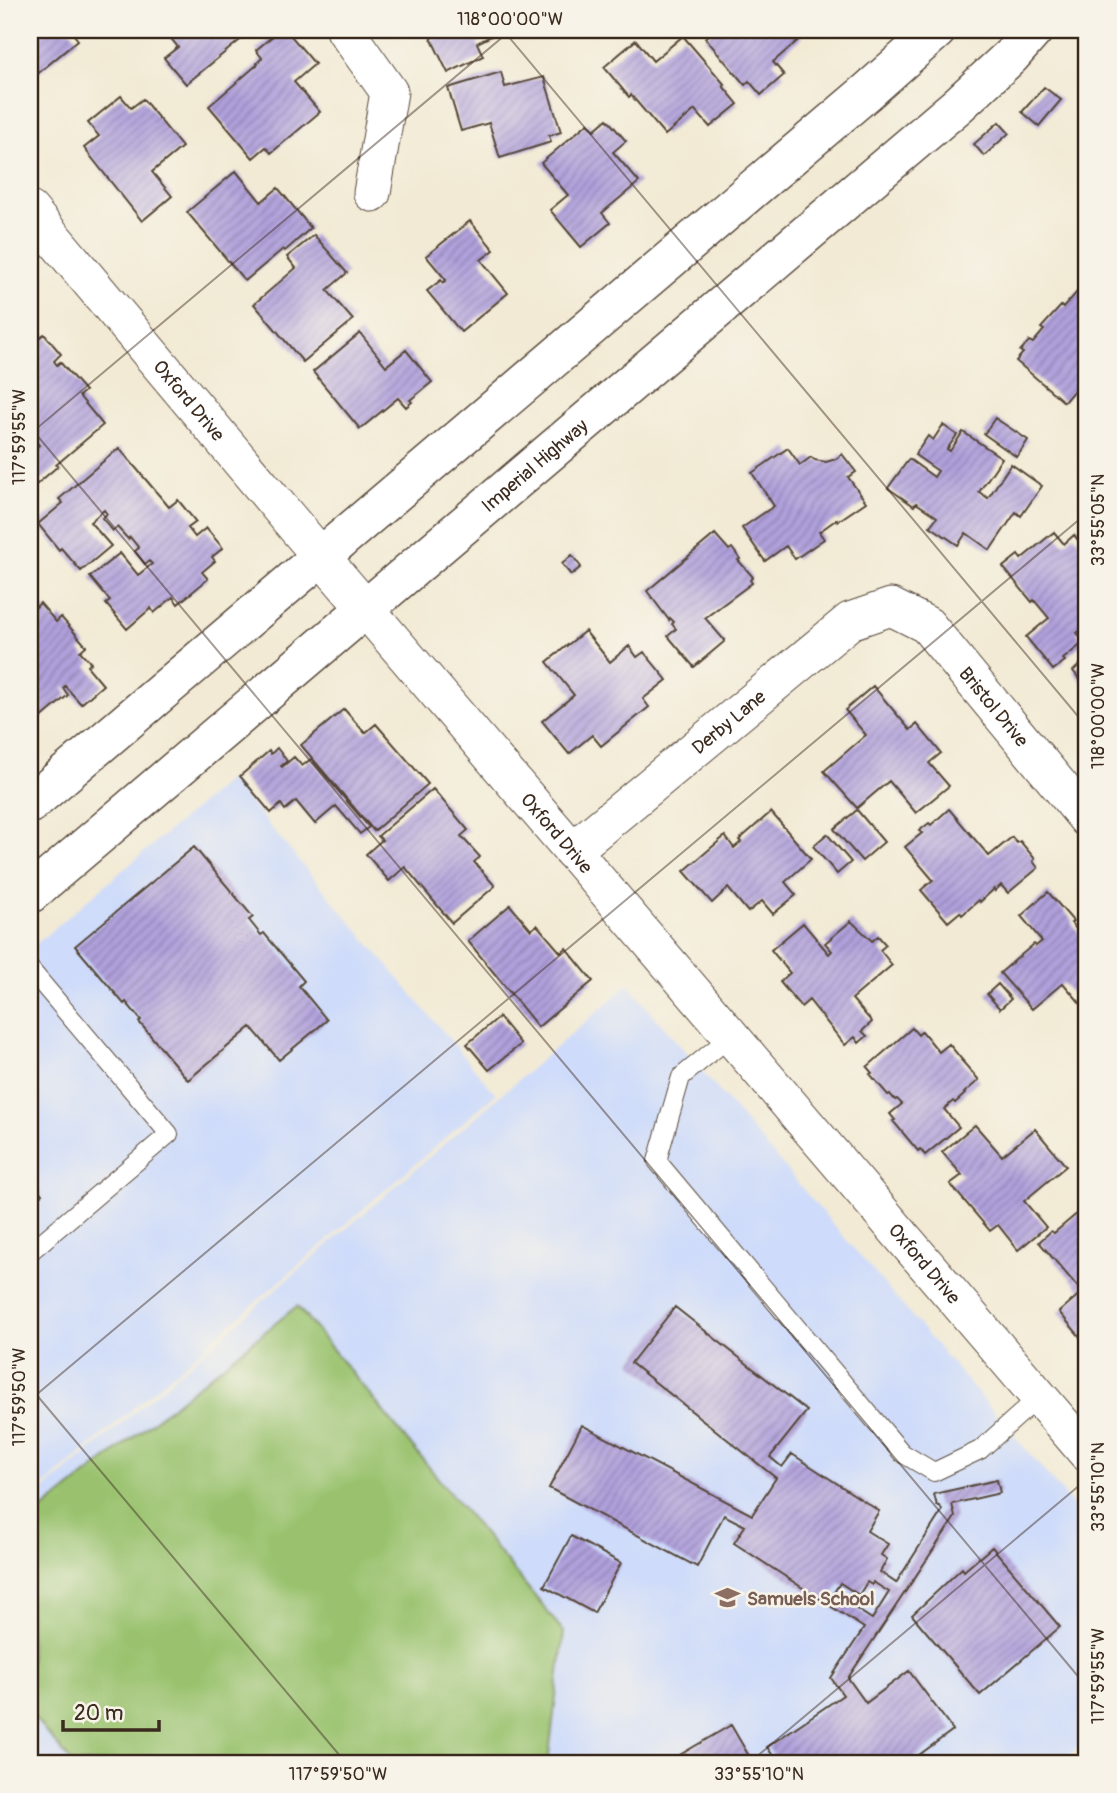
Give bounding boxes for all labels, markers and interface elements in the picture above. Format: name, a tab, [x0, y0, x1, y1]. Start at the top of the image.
text: 118°00'00"W	[457, 8, 563, 31]
street label: Oxford Drive	[148, 355, 230, 447]
text: 117°59'55"W	[8, 389, 31, 485]
street label: Imperial Highway	[477, 414, 593, 518]
text: 33°55'05"N	[1087, 474, 1110, 566]
street label: Bristol Drive	[953, 662, 1034, 752]
text: 118°00'00"W	[1087, 663, 1110, 769]
street label: Derby Lane	[687, 684, 771, 760]
street label: Oxford Drive	[515, 788, 598, 879]
street label: Oxford Drive	[883, 1218, 966, 1310]
text: 117°59'50"W	[8, 1348, 31, 1446]
text: 33°55'10"N	[1087, 1442, 1110, 1532]
school or university icon: Samuels School	[713, 1584, 741, 1612]
place label: Samuels School	[747, 1587, 874, 1611]
text: 117°59'55"W	[1087, 1628, 1110, 1724]
scale bar	[63, 1688, 159, 1732]
text: 20 m	[74, 1700, 123, 1727]
text: 117°59'50"W	[289, 1763, 387, 1786]
text: 33°55'10"N	[714, 1763, 804, 1786]

